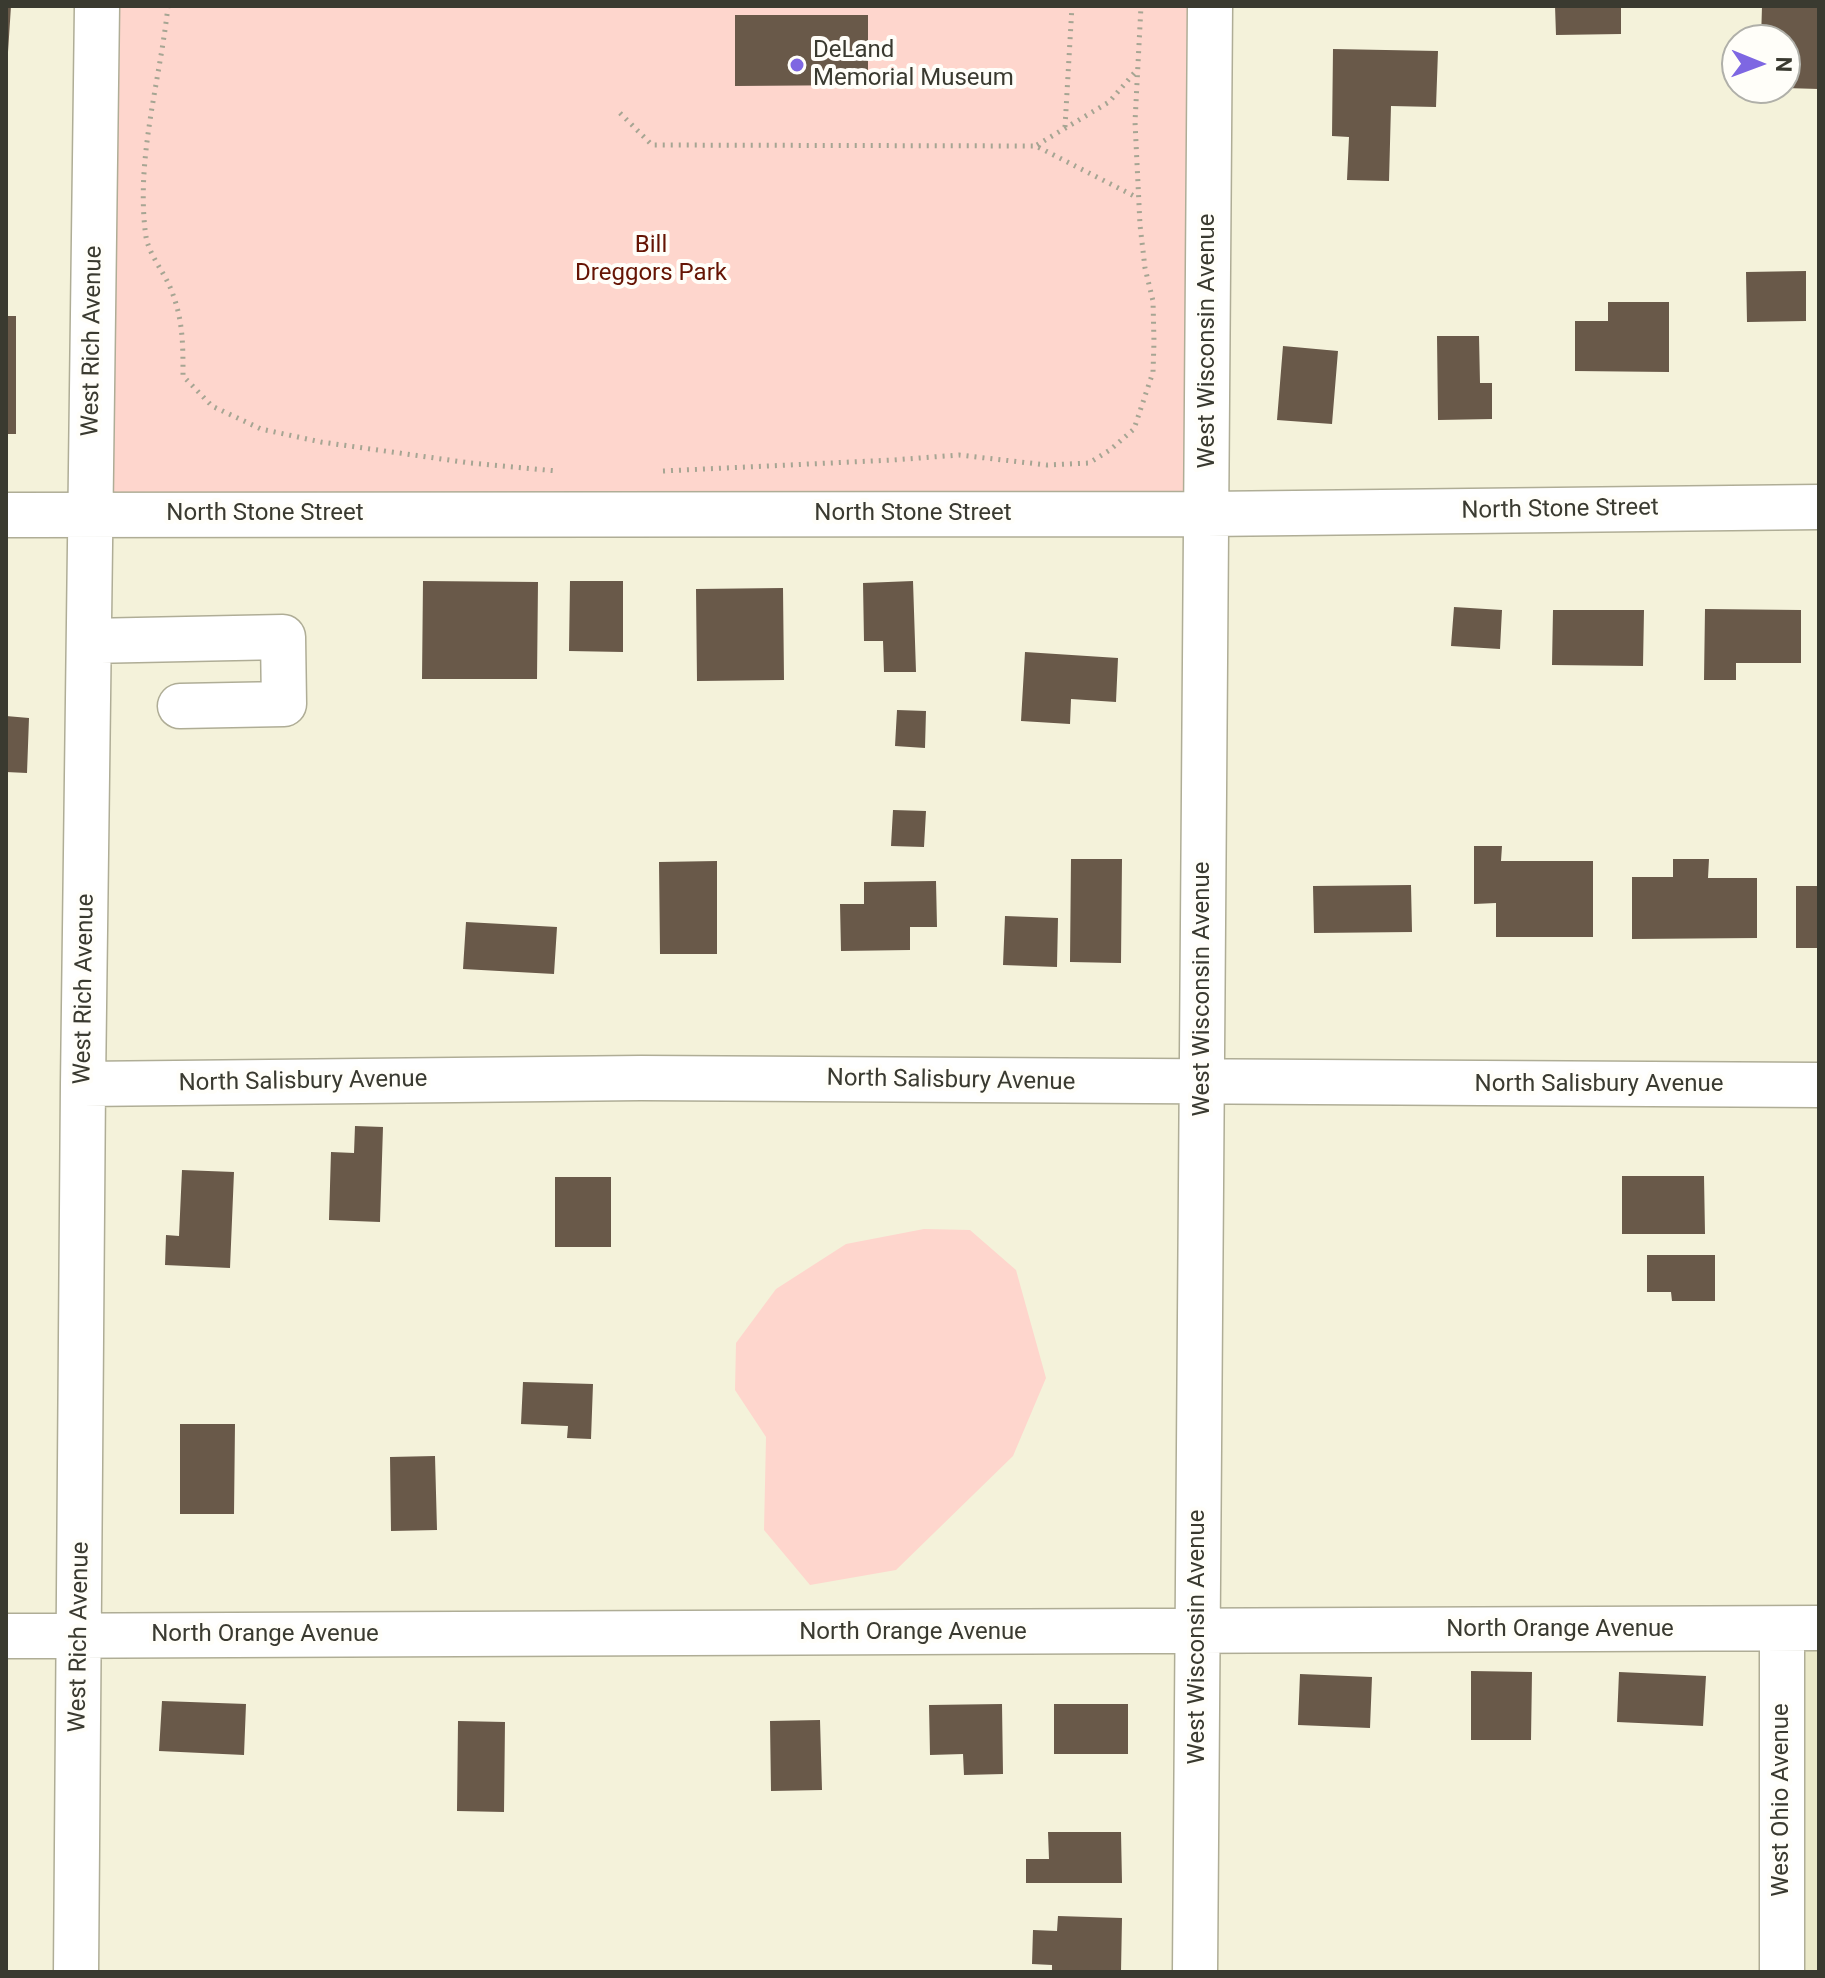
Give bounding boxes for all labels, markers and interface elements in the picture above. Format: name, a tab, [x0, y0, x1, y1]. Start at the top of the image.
north arrow	[1721, 24, 1801, 104]
place label: DeLand Memorial Museum	[813, 37, 1014, 93]
marker: DeLand Memorial Museum	[788, 56, 806, 74]
text: N	[1771, 56, 1796, 72]
street label: West Wisconsin Avenue	[1194, 214, 1222, 468]
park label: Bill Dreggors Park	[575, 232, 727, 288]
street label: West Rich Avenue	[77, 245, 109, 437]
street label: North Stone Street	[1461, 494, 1659, 526]
street label: North Stone Street	[166, 500, 364, 528]
street label: North Stone Street	[814, 500, 1012, 528]
street label: West Wisconsin Avenue	[1189, 862, 1217, 1116]
street label: West Rich Avenue	[69, 893, 101, 1085]
street label: North Salisbury Avenue	[826, 1064, 1076, 1098]
street label: North Salisbury Avenue	[178, 1065, 428, 1099]
street label: North Salisbury Avenue	[1475, 1071, 1723, 1099]
street label: West Wisconsin Avenue	[1184, 1510, 1212, 1764]
street label: West Rich Avenue	[64, 1541, 96, 1733]
street label: North Orange Avenue	[1446, 1616, 1674, 1644]
street label: North Orange Avenue	[799, 1619, 1027, 1647]
street label: North Orange Avenue	[151, 1621, 379, 1649]
street label: West Ohio Avenue	[1768, 1703, 1796, 1897]

